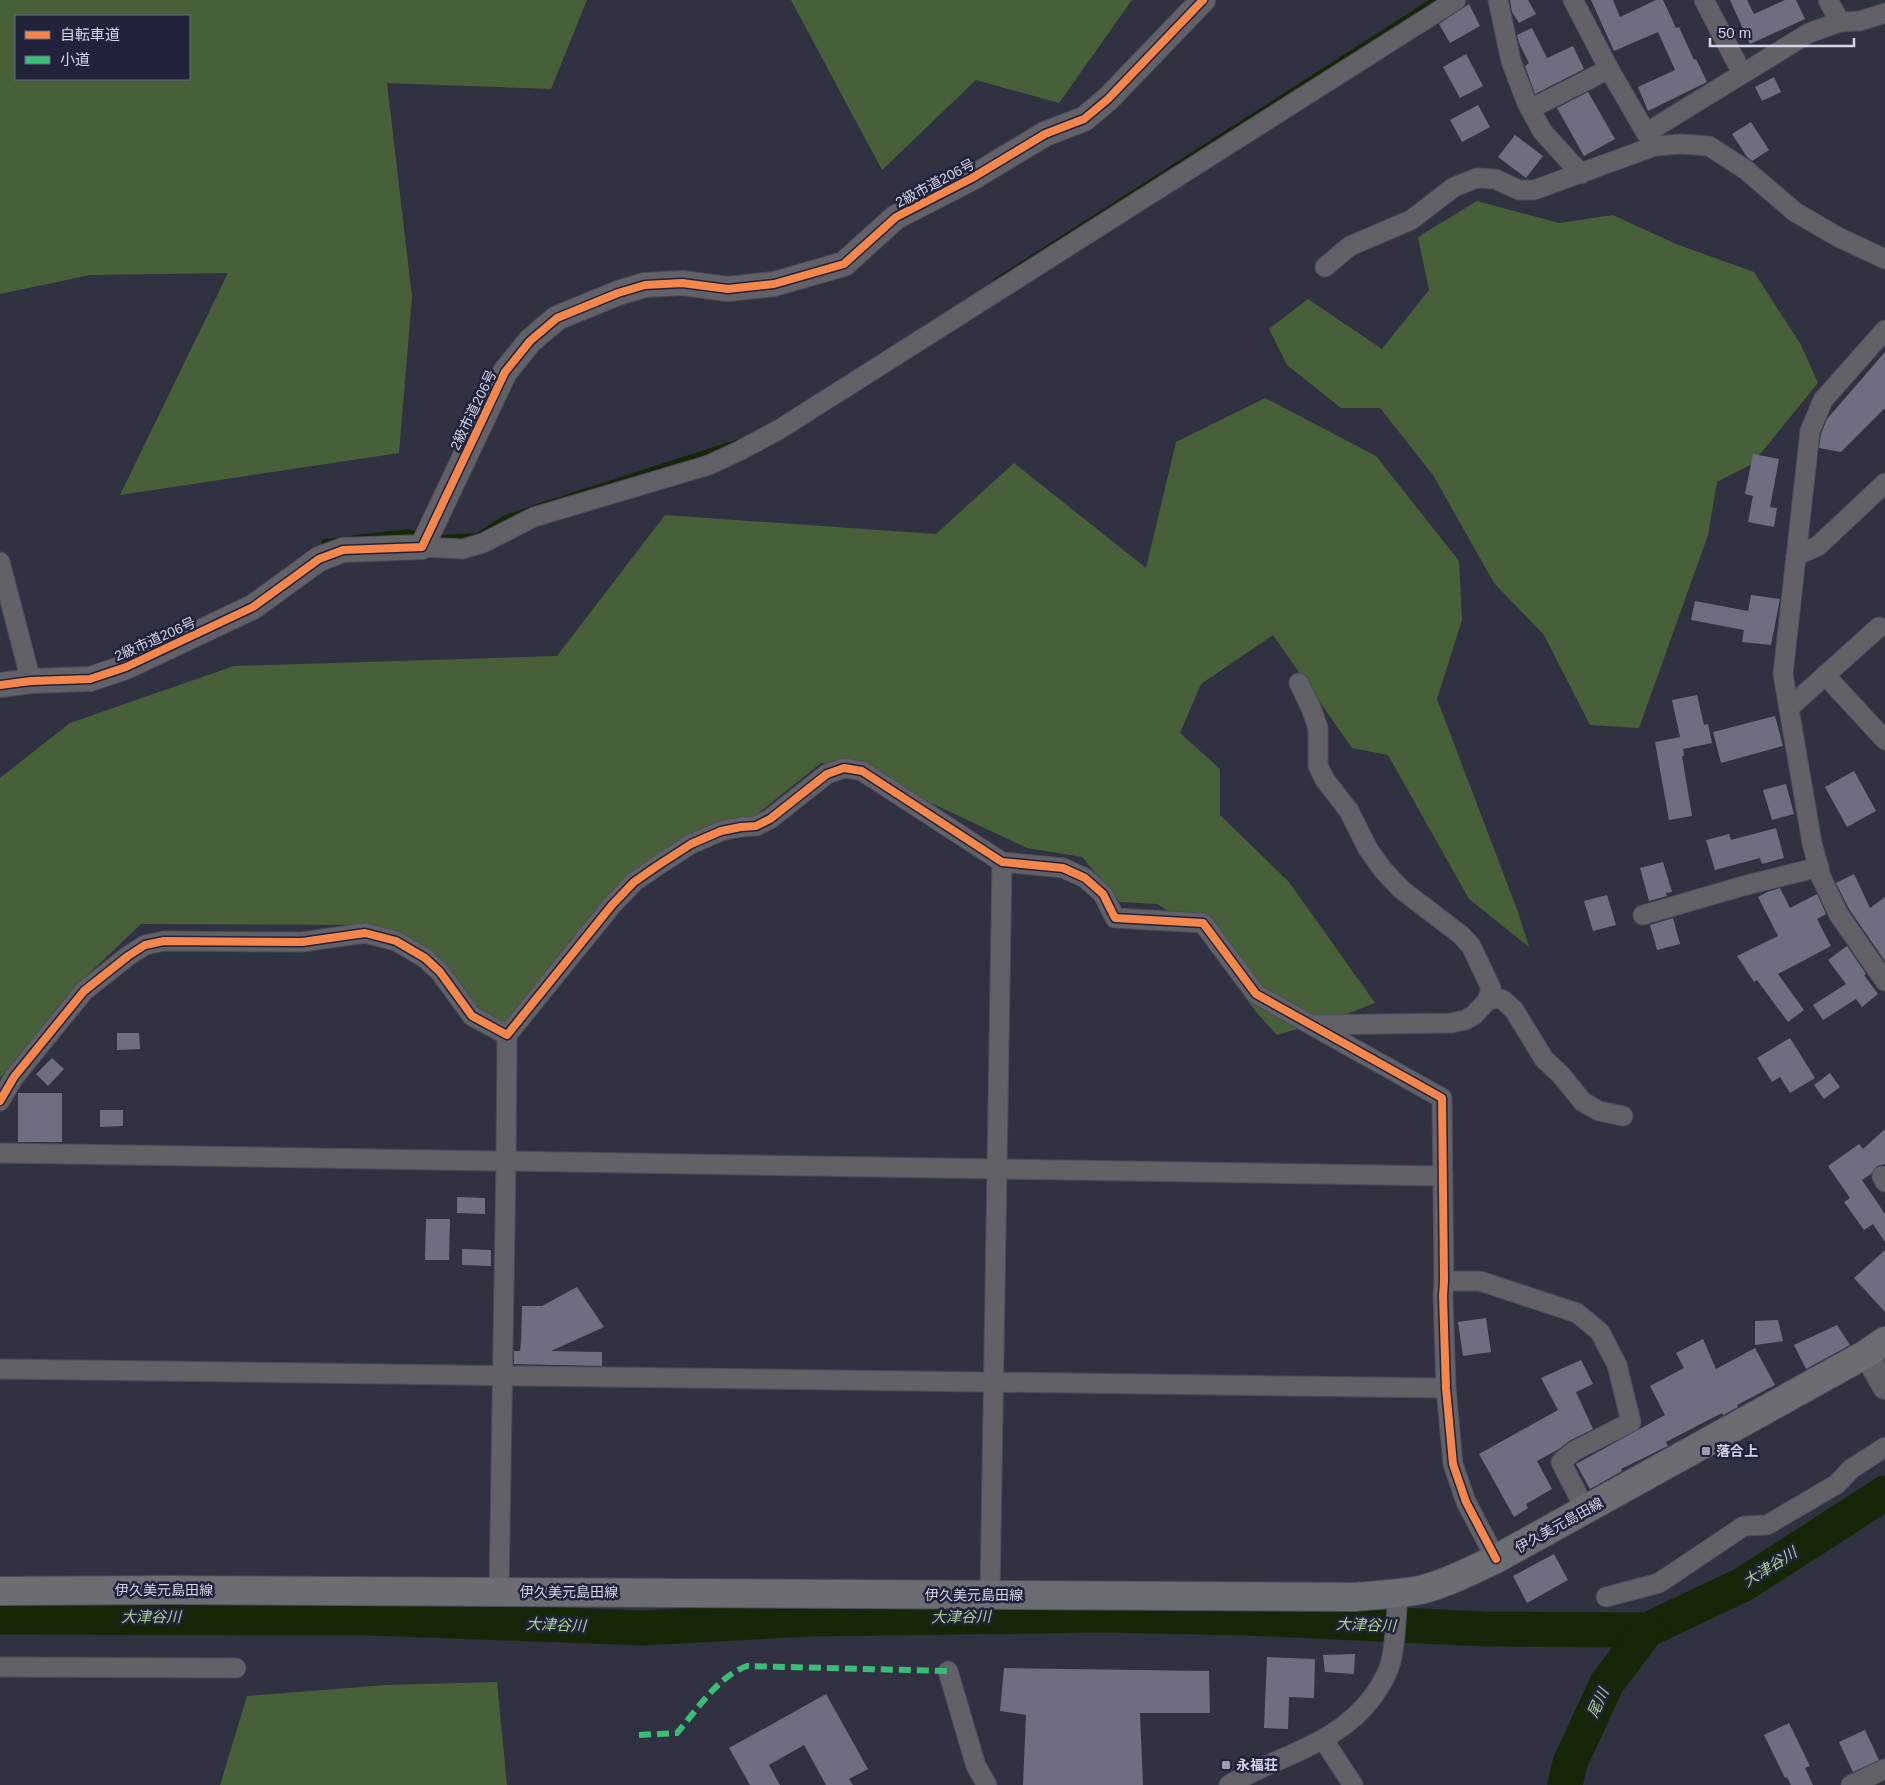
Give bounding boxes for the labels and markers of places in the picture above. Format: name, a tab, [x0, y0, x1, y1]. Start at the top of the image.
place label: 落合上	[1716, 1443, 1758, 1459]
marker: 落合上	[1700, 1445, 1712, 1457]
place label: 永福荘	[1236, 1757, 1278, 1773]
marker: 永福荘	[1220, 1759, 1232, 1771]

